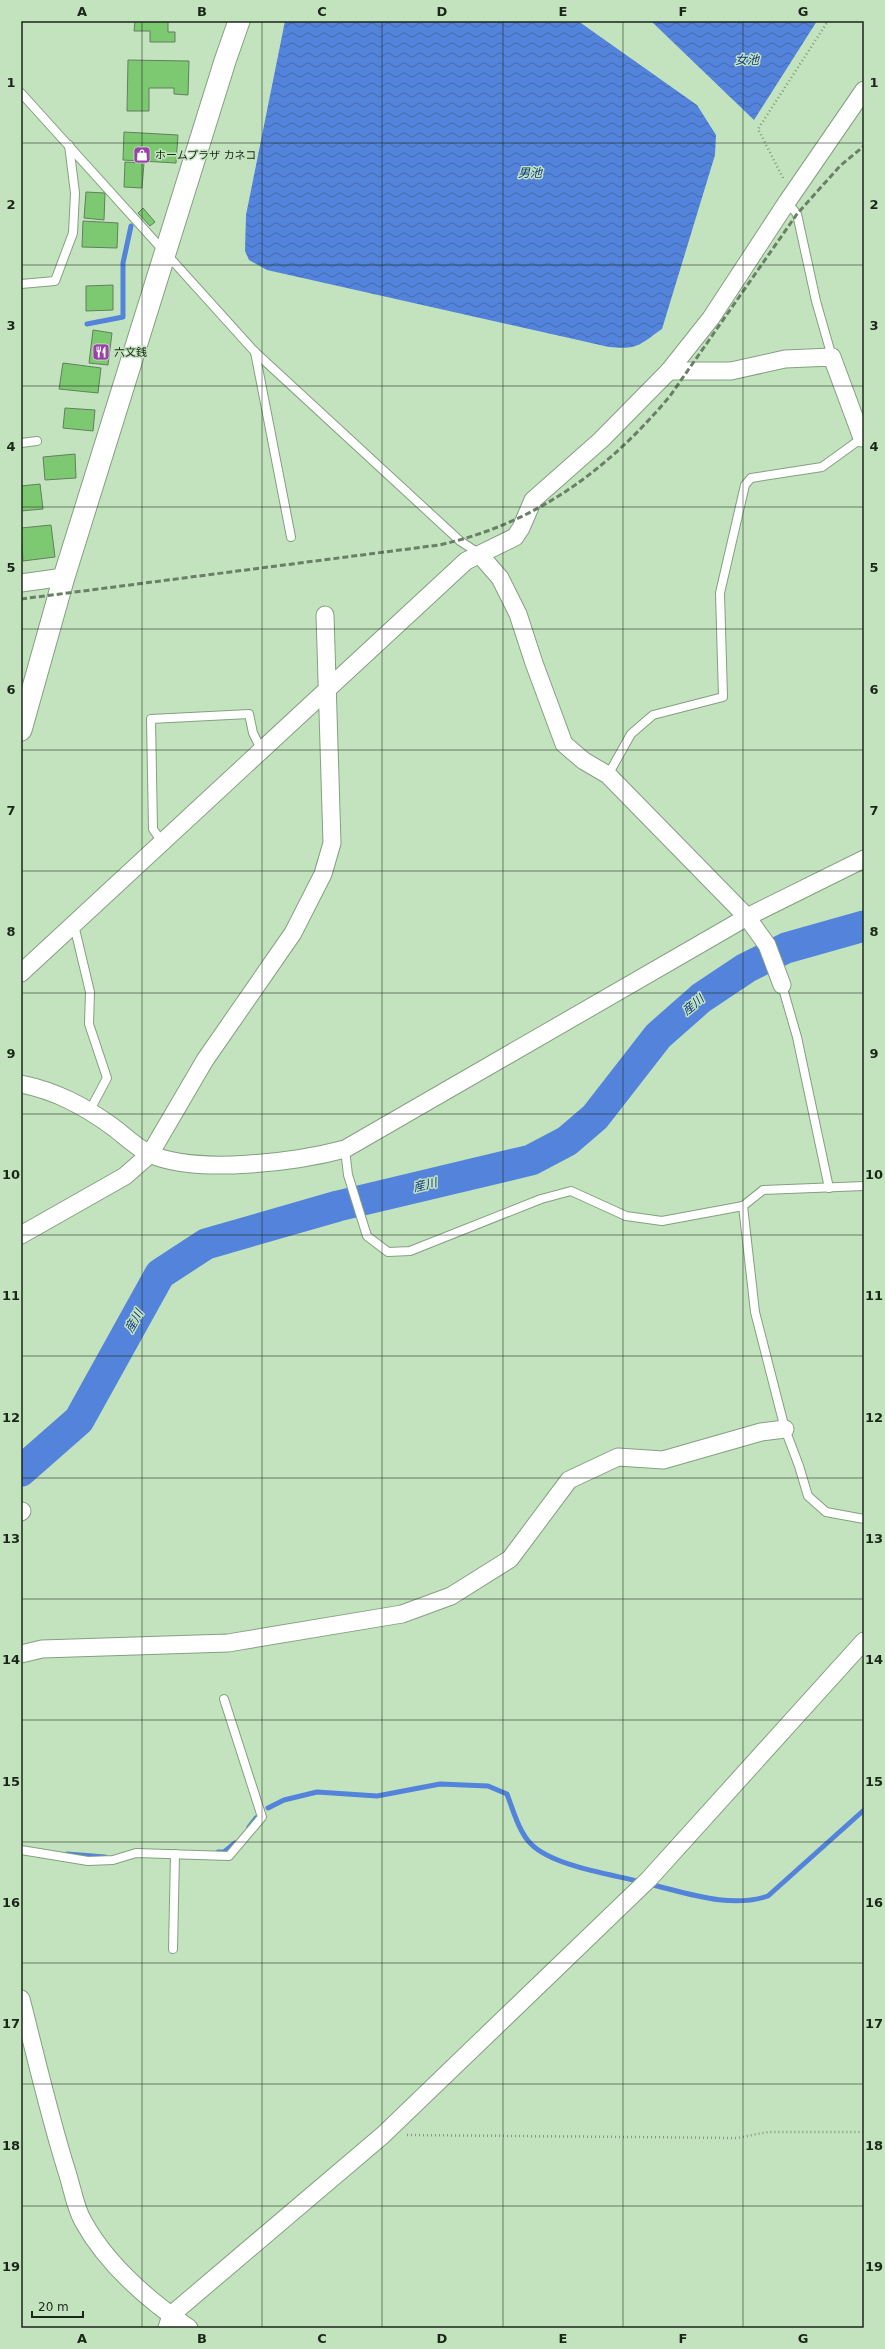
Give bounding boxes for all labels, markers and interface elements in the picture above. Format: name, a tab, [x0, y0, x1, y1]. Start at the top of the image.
text: A	[77, 4, 87, 19]
text: B	[197, 4, 207, 19]
text: C	[317, 4, 327, 19]
text: D	[437, 4, 448, 19]
text: E	[559, 4, 567, 19]
text: F	[679, 4, 687, 19]
text: G	[798, 4, 808, 19]
water label: 女池	[735, 53, 760, 67]
text: 1	[6, 75, 16, 90]
text: 1	[869, 75, 879, 90]
shop icon: ホームプラザ カネコ	[132, 145, 152, 165]
place label: ホームプラザ カネコ	[155, 149, 256, 162]
water label: 男池	[518, 166, 543, 180]
text: 2	[6, 197, 16, 212]
text: 2	[869, 197, 879, 212]
text: 3	[6, 318, 16, 333]
text: 3	[869, 318, 879, 333]
restaurant icon: 六文銭	[91, 342, 111, 362]
place label: 六文銭	[114, 346, 147, 359]
text: 4	[6, 439, 16, 454]
text: 4	[869, 439, 879, 454]
text: 5	[6, 560, 16, 575]
text: 5	[869, 560, 879, 575]
text: 6	[6, 682, 16, 697]
text: 6	[869, 682, 879, 697]
text: 7	[6, 803, 16, 818]
text: 7	[869, 803, 879, 818]
text: 8	[6, 924, 16, 939]
text: 8	[869, 924, 879, 939]
water label: 産川	[679, 991, 708, 1018]
text: 9	[6, 1046, 16, 1061]
text: 9	[869, 1046, 879, 1061]
text: 10	[2, 1167, 20, 1182]
text: 10	[865, 1167, 883, 1182]
water label: 産川	[412, 1175, 440, 1195]
text: 11	[2, 1288, 20, 1303]
text: 11	[865, 1288, 883, 1303]
water label: 産川	[122, 1305, 147, 1335]
text: 12	[2, 1410, 20, 1425]
text: 12	[865, 1410, 883, 1425]
text: 13	[2, 1531, 20, 1546]
text: 13	[865, 1531, 883, 1546]
text: 14	[2, 1652, 20, 1667]
text: 14	[865, 1652, 883, 1667]
text: 15	[2, 1774, 20, 1789]
text: 15	[865, 1774, 883, 1789]
text: 16	[2, 1895, 20, 1910]
text: 16	[865, 1895, 883, 1910]
text: 17	[2, 2016, 20, 2031]
text: 17	[865, 2016, 883, 2031]
text: 18	[2, 2138, 20, 2153]
text: 18	[865, 2138, 883, 2153]
text: 19	[2, 2259, 20, 2274]
text: 19	[865, 2259, 883, 2274]
scale bar	[32, 2293, 83, 2319]
text: 20 m	[38, 2300, 69, 2314]
text: A	[77, 2331, 87, 2346]
text: B	[197, 2331, 207, 2346]
text: C	[317, 2331, 327, 2346]
text: D	[437, 2331, 448, 2346]
text: E	[559, 2331, 567, 2346]
text: F	[679, 2331, 687, 2346]
text: G	[798, 2331, 808, 2346]

